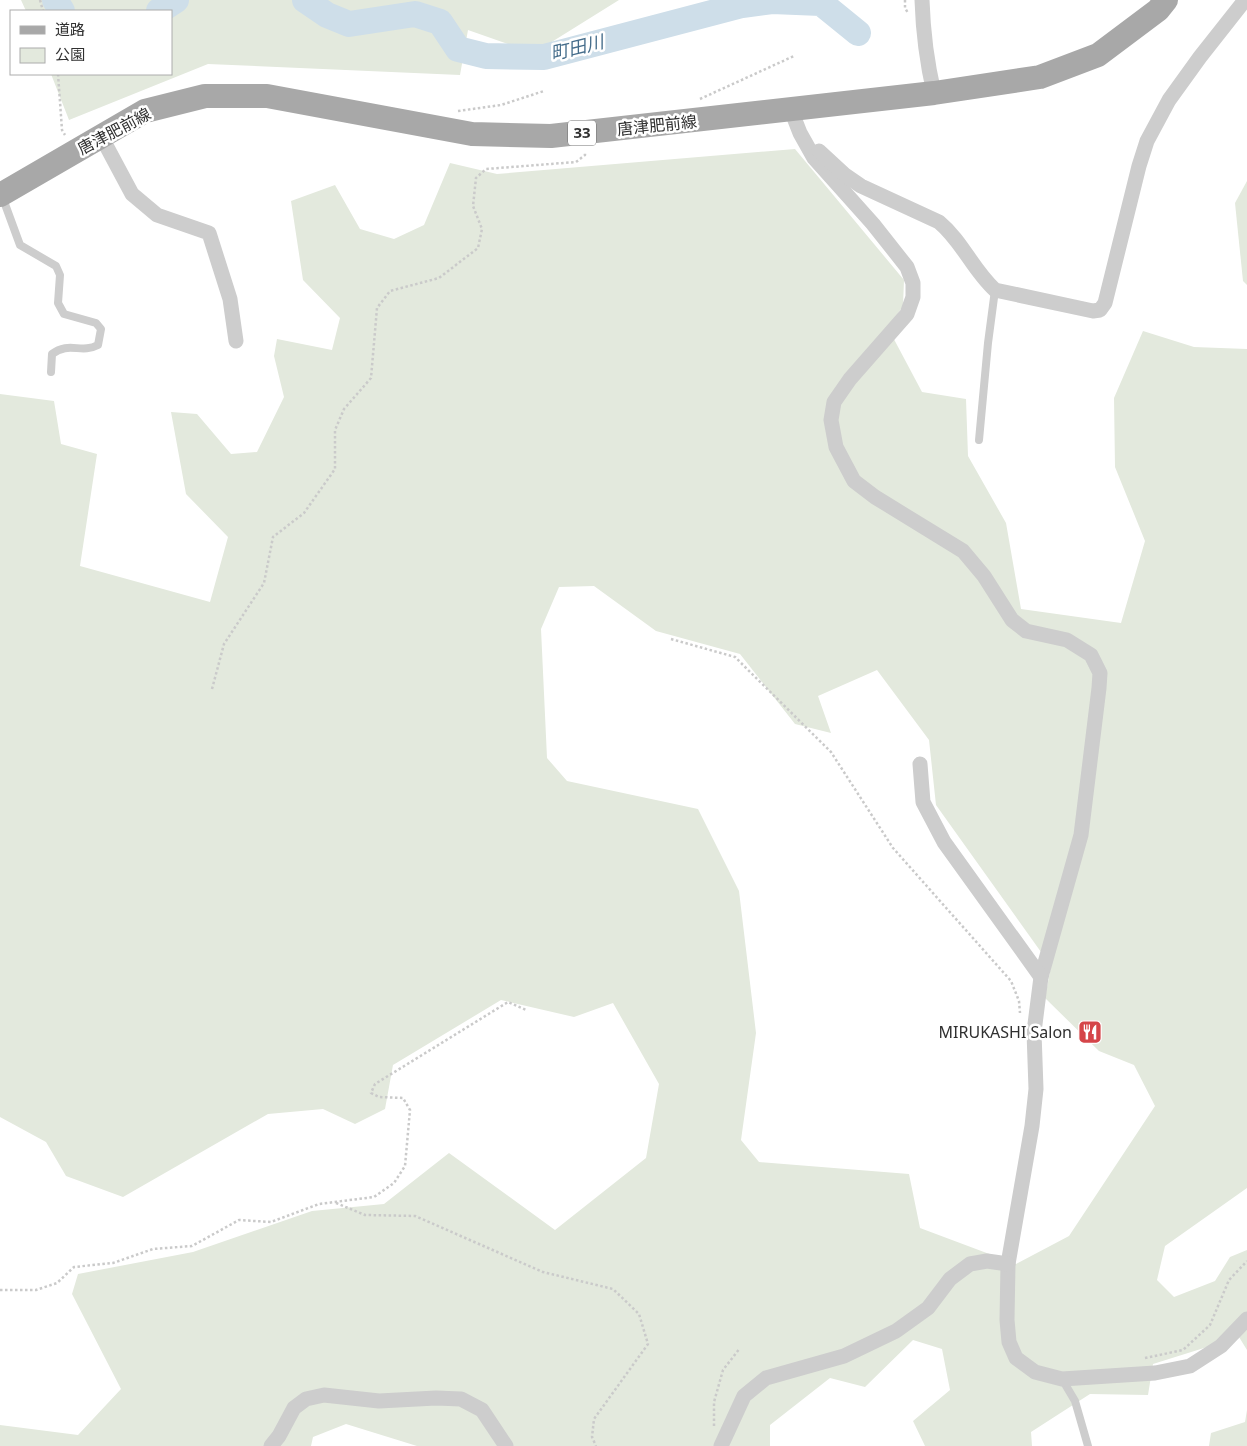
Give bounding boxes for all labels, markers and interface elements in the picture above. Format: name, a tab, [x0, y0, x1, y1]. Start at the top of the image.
legend	[10, 10, 172, 75]
text: 道路	[55, 19, 85, 39]
water label: 町田川	[548, 28, 608, 65]
text: 公園	[55, 44, 85, 64]
street label: 唐津肥前線	[74, 103, 154, 159]
street label: 唐津肥前線	[616, 110, 698, 140]
road number: 33	[568, 120, 596, 146]
restaurant icon: MIRUKASHI Salon	[1077, 1019, 1103, 1045]
place label: MIRUKASHI Salon	[939, 1021, 1072, 1043]

